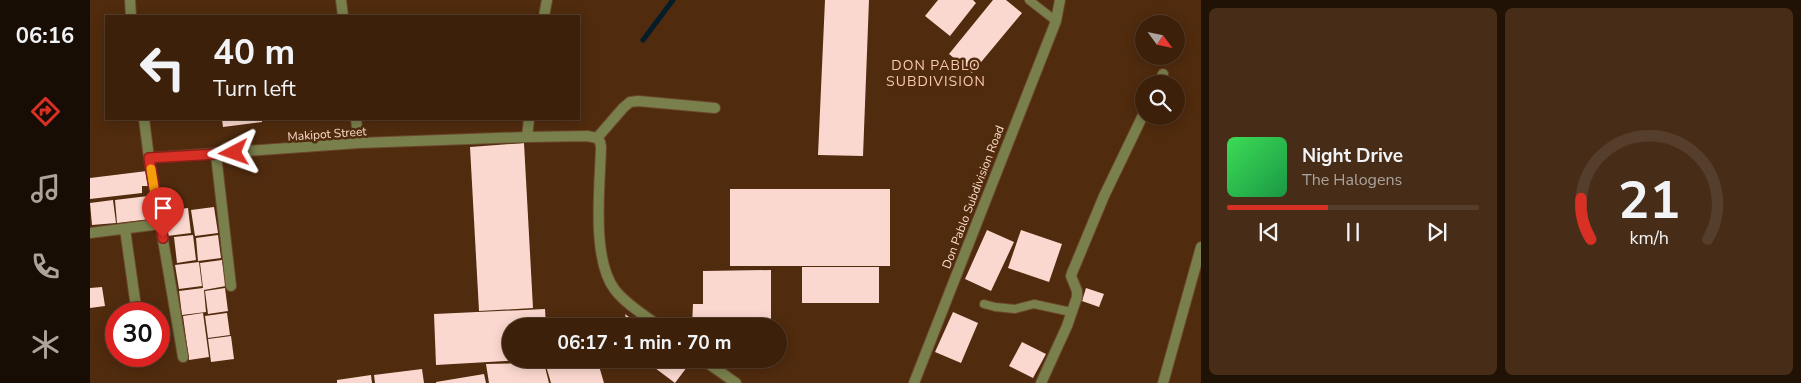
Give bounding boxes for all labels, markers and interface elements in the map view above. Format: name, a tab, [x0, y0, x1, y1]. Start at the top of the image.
north arrow	[1135, 15, 1185, 65]
map controls	[1135, 15, 1185, 125]
text: 06:16	[16, 21, 74, 51]
text: 40 m	[213, 29, 295, 76]
icon: left	[130, 35, 195, 100]
district label: DON PABLO SUBDIVISION	[886, 56, 986, 91]
text: Turn left	[213, 74, 296, 104]
button: search	[1135, 75, 1185, 125]
icon: directions	[28, 94, 63, 129]
street label: Makipot Street	[287, 123, 368, 145]
street label: Don Pablo Subdivision Road	[938, 123, 1008, 271]
position arrow	[207, 126, 259, 178]
text: Night Drive	[1302, 143, 1403, 169]
text: 21	[1618, 165, 1680, 236]
text: The Halogens	[1302, 169, 1402, 191]
icon: music	[28, 171, 63, 206]
pin	[142, 187, 184, 238]
icon: arrive	[149, 194, 177, 222]
icon: previous	[1255, 218, 1283, 246]
icon: pause	[1339, 218, 1367, 246]
icon: next	[1423, 218, 1451, 246]
text: km/h	[1629, 226, 1669, 250]
icon: phone	[28, 249, 63, 284]
speed limit sign: 30	[105, 302, 170, 367]
icon: climate	[28, 327, 63, 362]
text: 06:17 · 1 min · 70 m	[557, 330, 732, 356]

